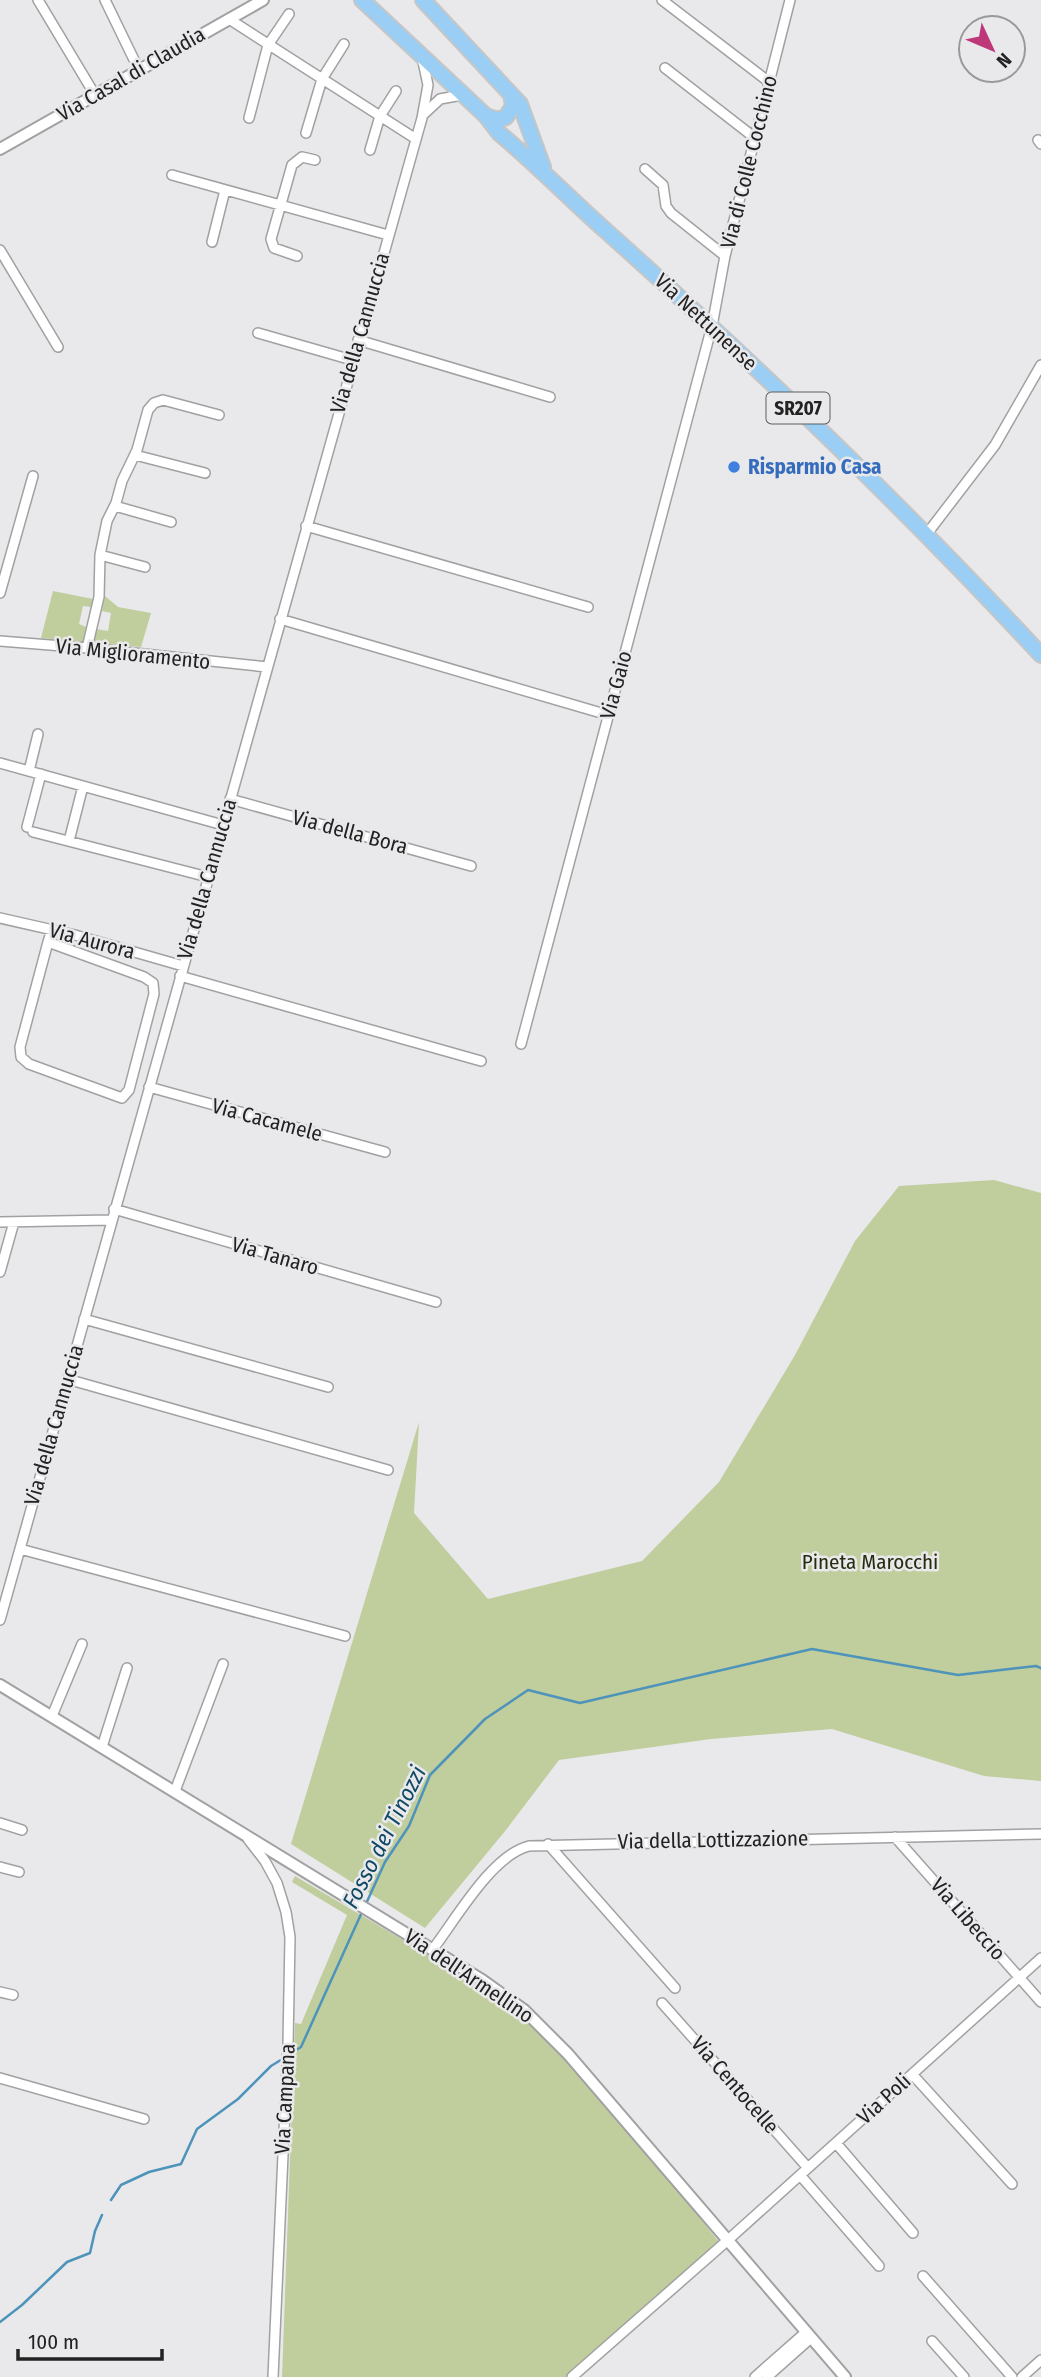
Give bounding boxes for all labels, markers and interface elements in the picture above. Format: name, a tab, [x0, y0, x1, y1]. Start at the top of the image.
north arrow	[957, 14, 1027, 84]
street label: Via Casal di Claudia	[52, 21, 210, 127]
text: N	[992, 48, 1016, 73]
street label: Via di Colle Cocchino	[715, 73, 783, 251]
street label: Via della Cannuccia	[325, 250, 395, 416]
street label: Via Nettunense	[649, 268, 763, 376]
road number: SR207	[766, 392, 830, 424]
place label: Risparmio Casa	[748, 454, 882, 480]
marker: Risparmio Casa	[726, 459, 742, 475]
street label: Via Miglioramento	[54, 633, 212, 675]
street label: Via Gaio	[594, 648, 638, 722]
street label: Via della Cannuccia	[172, 796, 242, 962]
street label: Via della Bora	[289, 804, 411, 860]
street label: Via Aurora	[46, 917, 138, 965]
street label: Via Cacamele	[209, 1093, 325, 1147]
street label: Via Tanaro	[228, 1231, 322, 1281]
street label: Via della Cannuccia	[19, 1342, 89, 1508]
park label: Pineta Marocchi	[802, 1549, 938, 1575]
water label: Fosso dei Tinozzi	[336, 1761, 432, 1913]
street label: Via della Lottizzazione	[617, 1825, 809, 1855]
street label: Via Libeccio	[925, 1872, 1011, 1966]
street label: Via dell'Armellino	[399, 1923, 539, 2029]
street label: Via Centocelle	[686, 2031, 784, 2139]
street label: Via Campana	[269, 2043, 301, 2155]
street label: Via Poli	[852, 2068, 916, 2130]
scale bar	[18, 2318, 161, 2362]
text: 100 m	[28, 2329, 79, 2355]

